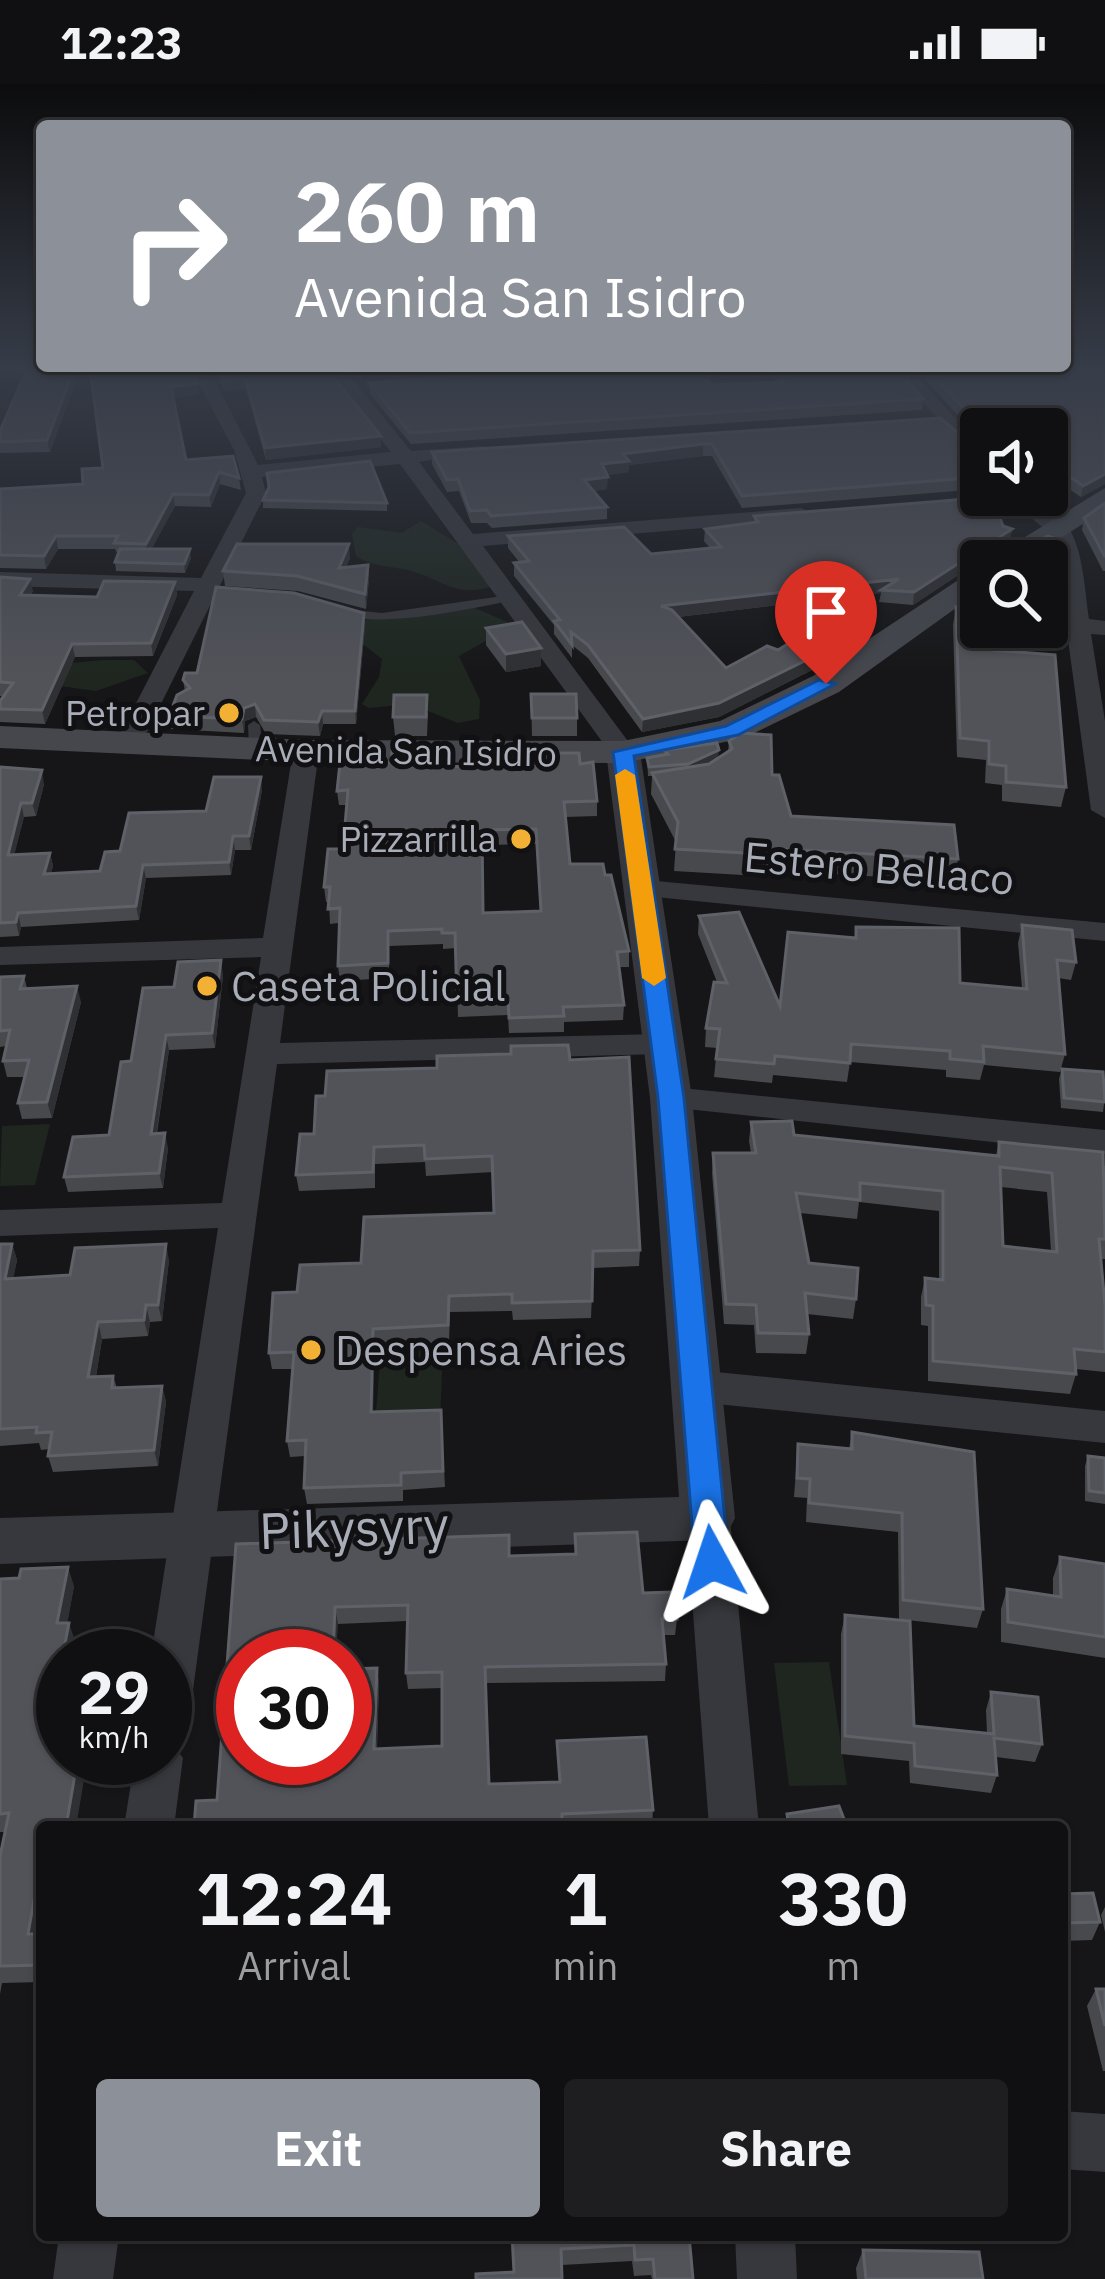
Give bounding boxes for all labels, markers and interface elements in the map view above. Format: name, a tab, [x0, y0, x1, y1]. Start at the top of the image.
text: 12:23	[60, 13, 183, 71]
text: 260 m	[294, 156, 540, 265]
icon: right	[96, 168, 252, 324]
text: Avenida San Isidro	[294, 262, 747, 332]
map controls	[960, 408, 1068, 648]
button: sound	[960, 408, 1068, 516]
button: search	[960, 540, 1068, 648]
pin	[775, 561, 877, 684]
icon: arrive	[793, 579, 859, 645]
place label: Petropar	[65, 689, 205, 736]
marker: Petropar	[216, 700, 242, 726]
street label: Avenida San Isidro	[255, 724, 557, 777]
place label: Pizzarrilla	[339, 815, 497, 862]
marker: Pizzarrilla	[508, 826, 534, 852]
street label: Estero Bellaco	[742, 828, 1016, 907]
place label: Caseta Policial	[231, 958, 506, 1013]
marker: Caseta Policial	[194, 973, 220, 999]
place label: Despensa Aries	[335, 1322, 627, 1377]
marker: Despensa Aries	[298, 1337, 324, 1363]
street label: Pikysyry	[258, 1491, 450, 1563]
position arrow	[649, 1499, 775, 1625]
speed limit sign: 30	[216, 1629, 372, 1785]
text: 29	[78, 1652, 150, 1731]
text: km/h	[79, 1717, 149, 1756]
text: 12:24	[196, 1851, 393, 1945]
text: 1	[564, 1851, 607, 1945]
text: 330	[778, 1851, 908, 1945]
text: Arrival	[237, 1940, 351, 1991]
text: min	[553, 1940, 618, 1991]
text: m	[826, 1940, 860, 1991]
button: Exit	[96, 2079, 540, 2217]
button: Share	[564, 2079, 1008, 2217]

